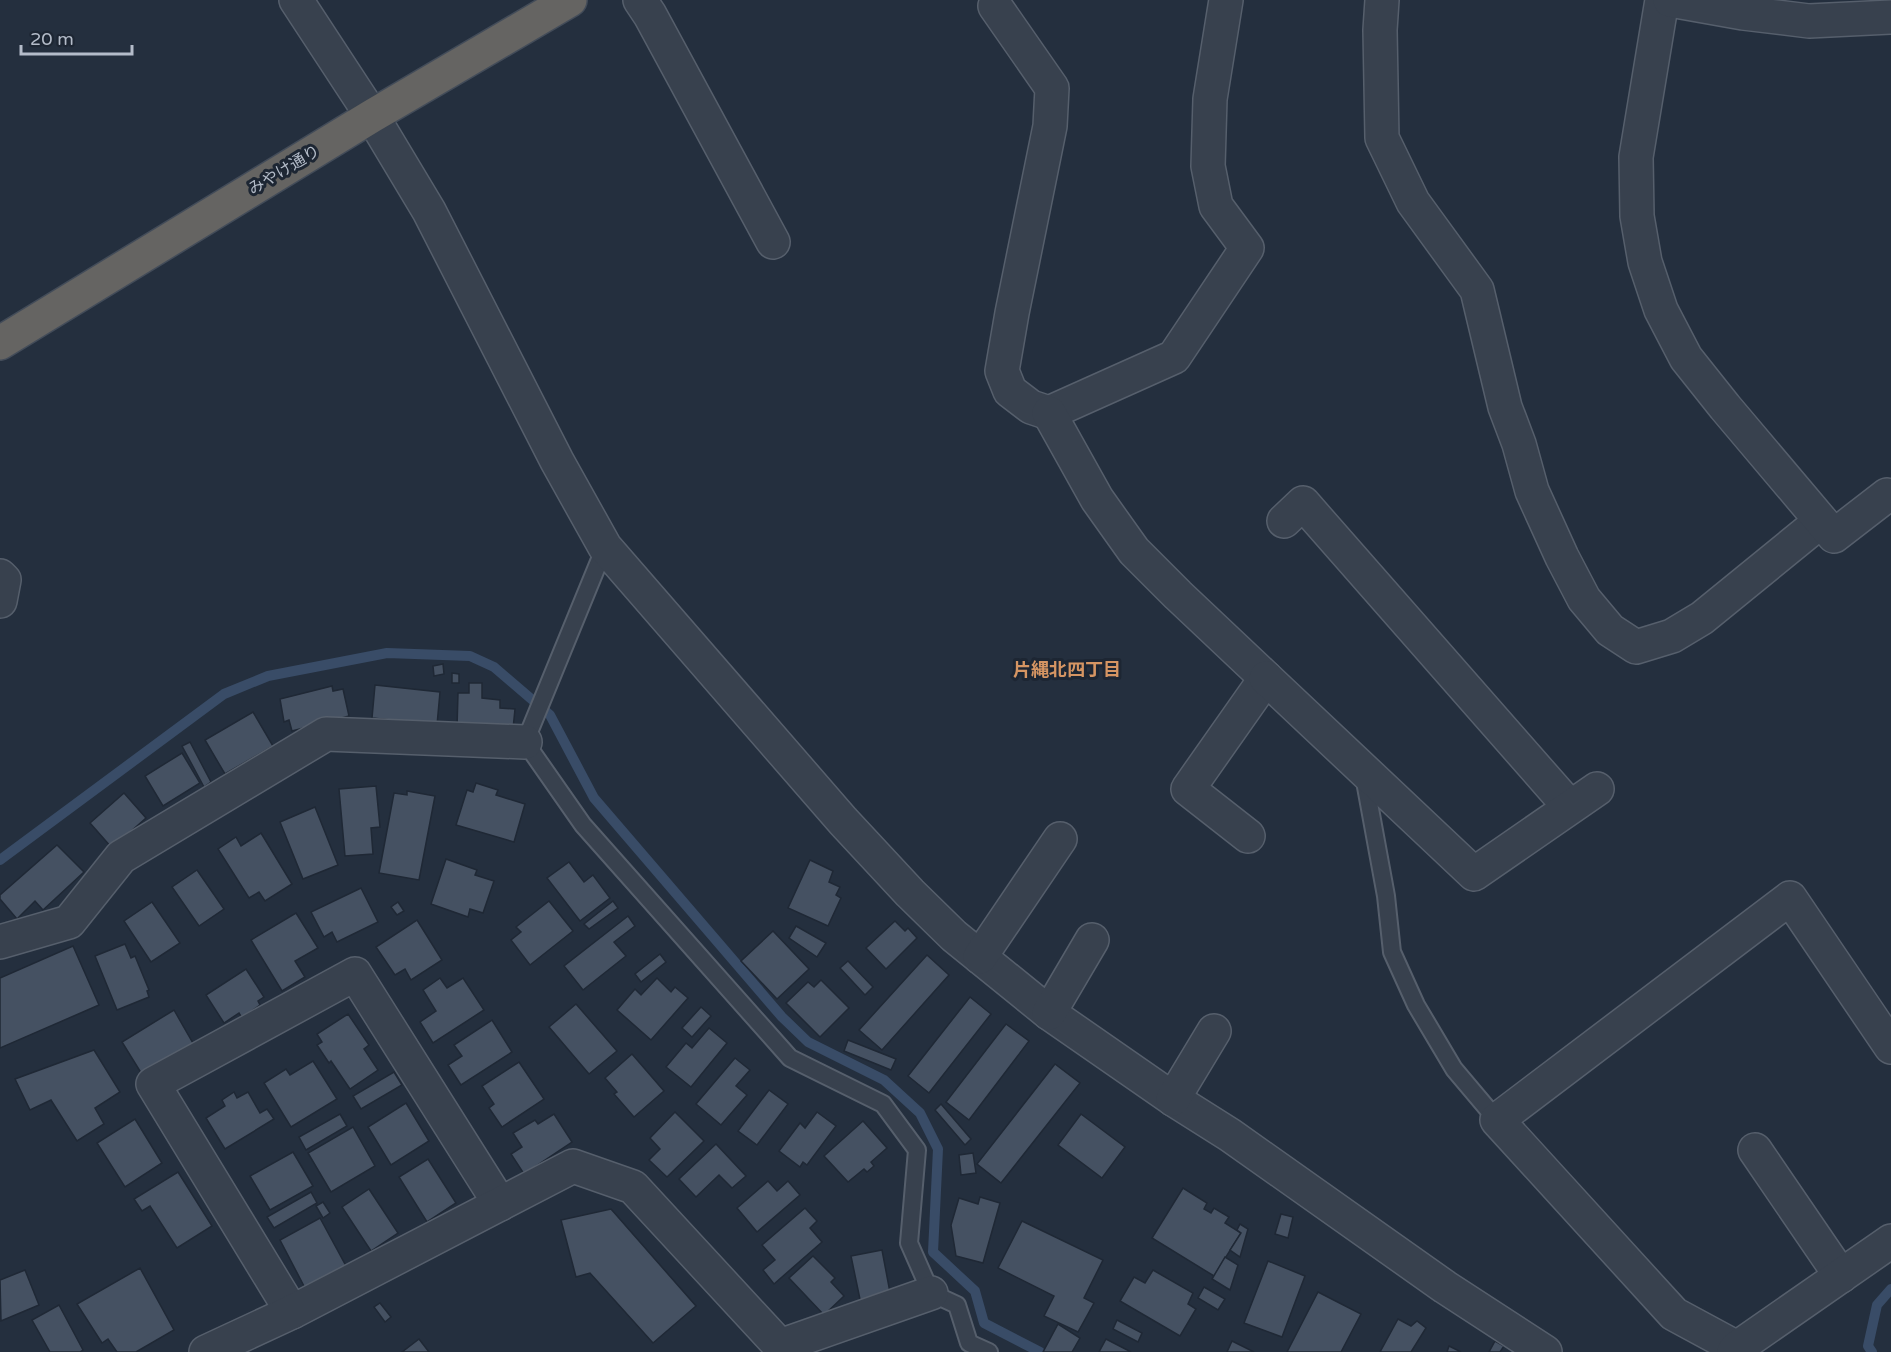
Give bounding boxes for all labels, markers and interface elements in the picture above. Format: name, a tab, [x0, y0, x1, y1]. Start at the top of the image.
scale bar	[21, 18, 132, 56]
text: 20 m	[30, 28, 74, 50]
street label: みやけ通り	[245, 141, 323, 199]
district label: 片縄北四丁目	[1013, 659, 1121, 681]

